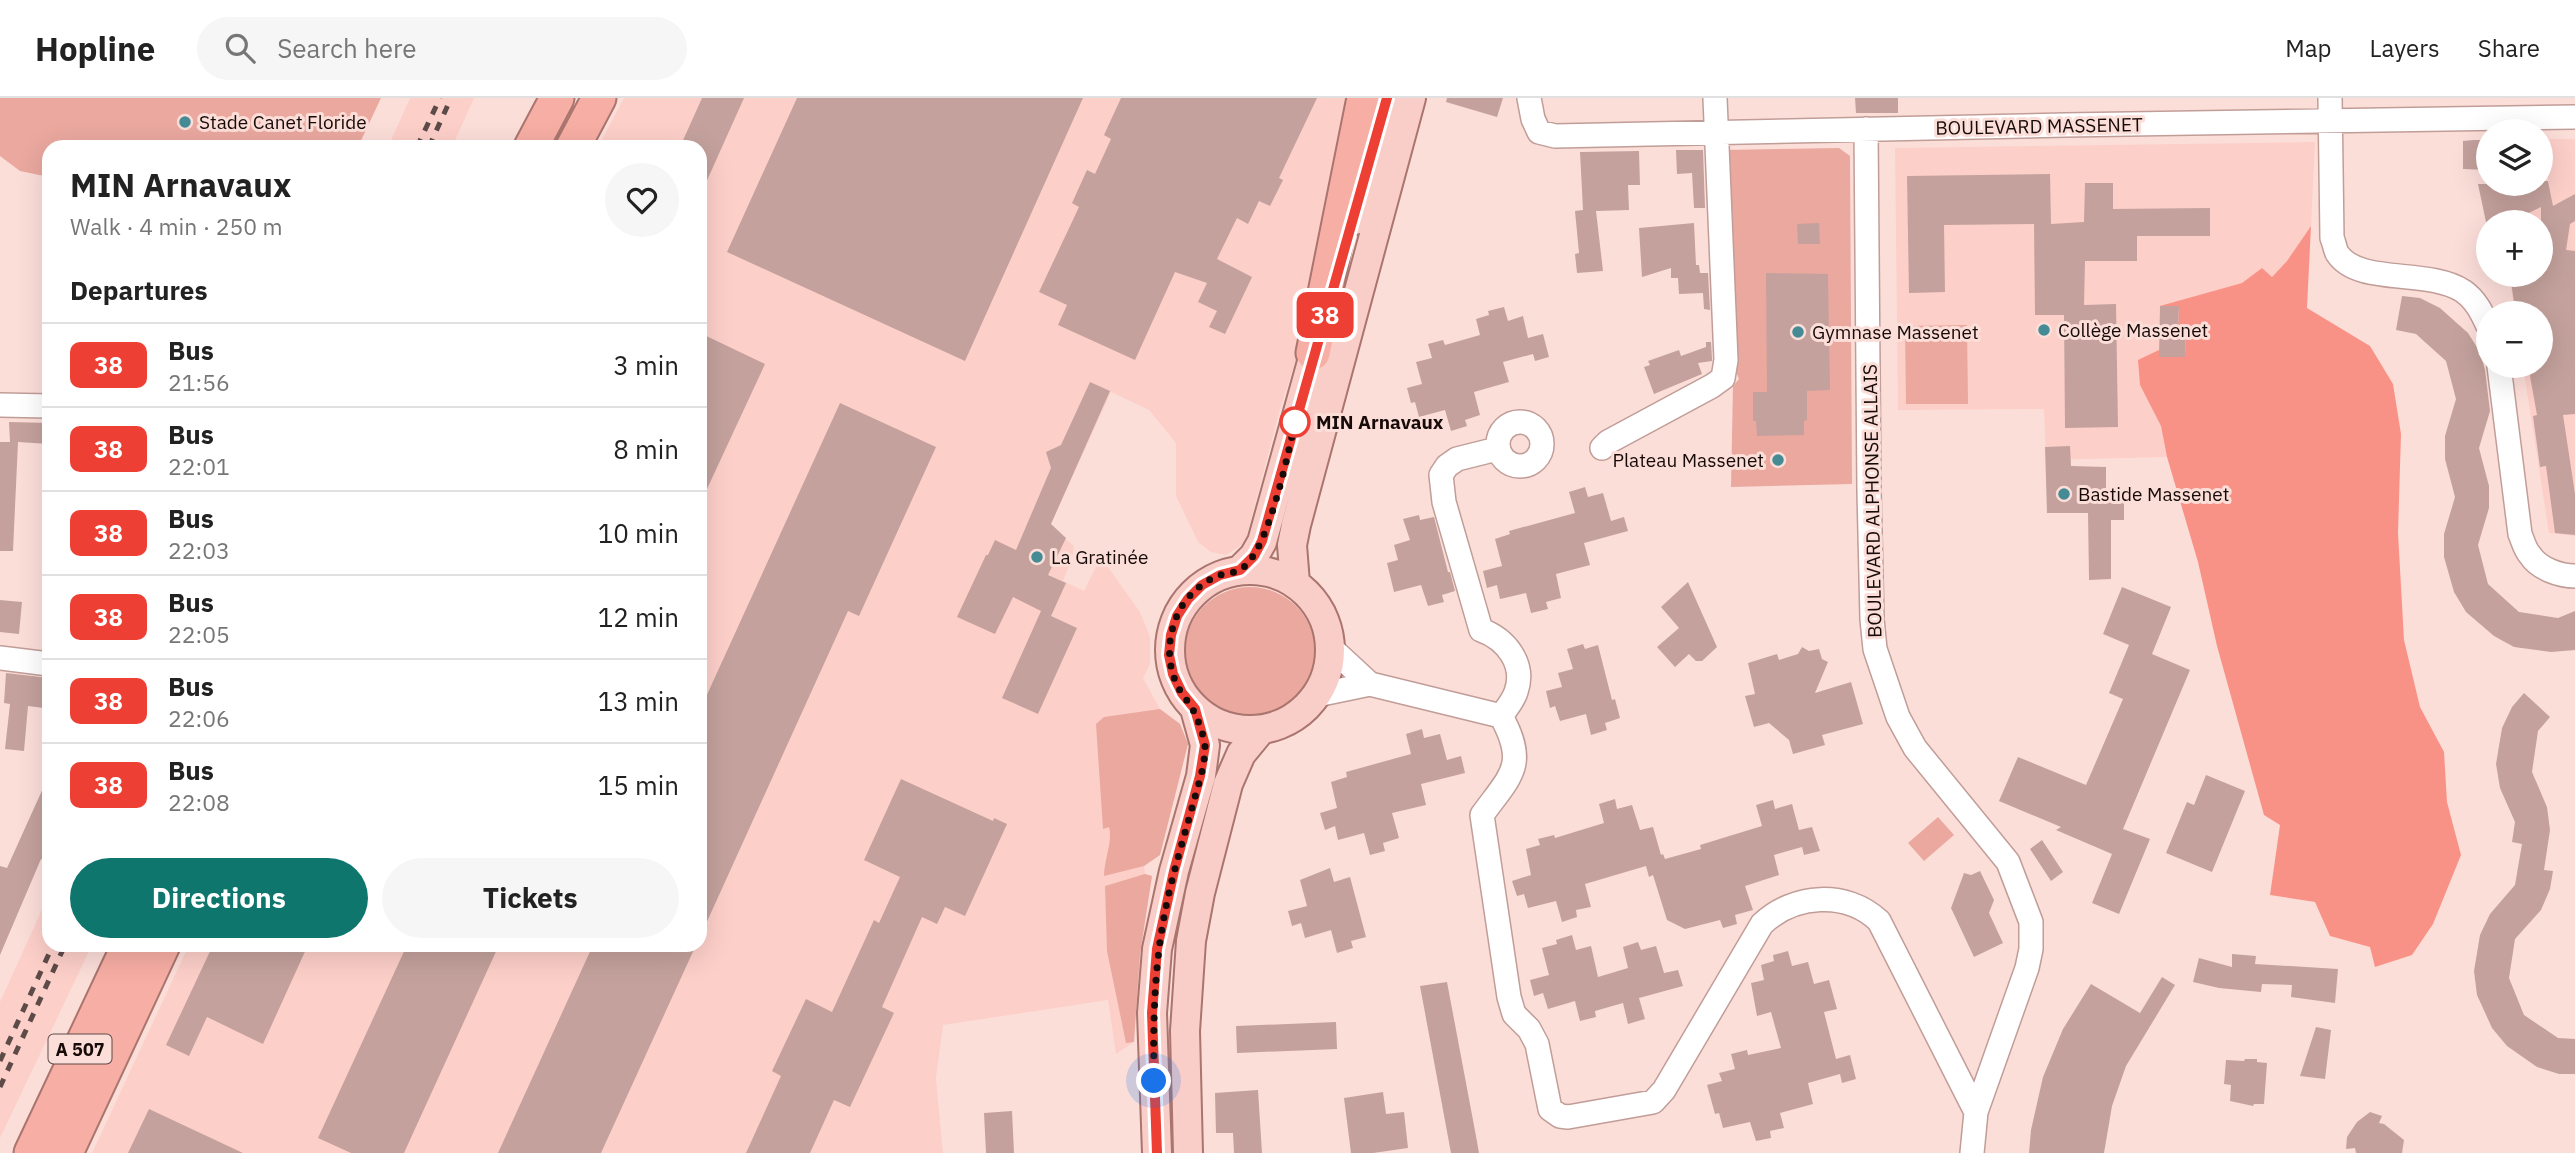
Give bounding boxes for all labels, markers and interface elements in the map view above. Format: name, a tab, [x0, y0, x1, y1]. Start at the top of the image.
search box	[197, 17, 687, 80]
text: Hopline	[35, 27, 155, 70]
icon: search	[221, 29, 259, 67]
text: Search here	[277, 31, 417, 65]
text: Map	[2285, 32, 2332, 64]
text: Layers	[2370, 32, 2440, 64]
text: Share	[2478, 32, 2540, 64]
place label: Stade Canet Floride	[199, 110, 367, 134]
street label: BOULEVARD MASSENET	[1935, 112, 2143, 140]
marker: Stade Canet Floride	[177, 114, 193, 130]
map controls	[2476, 119, 2553, 378]
button: layers	[2476, 119, 2553, 196]
text: MIN Arnavaux	[70, 163, 291, 206]
button: heart	[605, 163, 679, 237]
button: +	[2476, 210, 2553, 287]
text: Walk · 4 min · 250 m	[70, 211, 283, 241]
text: Departures	[70, 273, 208, 307]
line badge: 38	[1294, 292, 1356, 338]
text: 38	[1311, 299, 1339, 331]
button: −	[2476, 301, 2553, 378]
place label: Collège Massenet	[2058, 318, 2208, 342]
place label: Gymnase Massenet	[1812, 320, 1979, 344]
marker: Collège Massenet	[2036, 322, 2052, 338]
marker: Gymnase Massenet	[1790, 324, 1806, 340]
text: Bus	[168, 333, 214, 367]
text: 3 min	[613, 348, 679, 382]
text: 38	[94, 349, 123, 381]
street label: BOULEVARD ALPHONSE ALLAIS	[1858, 364, 1886, 638]
text: 21:56	[168, 367, 230, 397]
marker: MIN Arnavaux	[1280, 407, 1310, 437]
place label: MIN Arnavaux	[1316, 410, 1444, 434]
text: Bus	[168, 417, 214, 451]
text: 8 min	[613, 432, 679, 466]
text: 38	[94, 433, 123, 465]
place label: Plateau Massenet	[1612, 448, 1764, 472]
text: 22:01	[168, 451, 230, 481]
marker: Plateau Massenet	[1770, 452, 1786, 468]
place label: Bastide Massenet	[2078, 482, 2229, 506]
marker: Bastide Massenet	[2056, 486, 2072, 502]
text: Bus	[168, 501, 214, 535]
text: 10 min	[598, 516, 679, 550]
text: 38	[94, 517, 123, 549]
text: 22:03	[168, 535, 230, 565]
place label: La Gratinée	[1051, 545, 1148, 569]
marker: La Gratinée	[1029, 549, 1045, 565]
text: Bus	[168, 585, 214, 619]
text: 12 min	[598, 600, 679, 634]
text: 38	[94, 601, 123, 633]
text: 22:05	[168, 619, 230, 649]
text: Bus	[168, 669, 214, 703]
text: 13 min	[598, 684, 679, 718]
text: 38	[94, 685, 123, 717]
text: 22:06	[168, 703, 230, 733]
text: Bus	[168, 753, 214, 787]
text: 15 min	[598, 768, 679, 802]
text: 38	[94, 769, 123, 801]
text: 22:08	[168, 787, 230, 817]
button: Directions	[70, 858, 368, 938]
button: Tickets	[382, 858, 679, 938]
road number: A 507	[48, 1034, 112, 1064]
your location	[1136, 1063, 1171, 1098]

